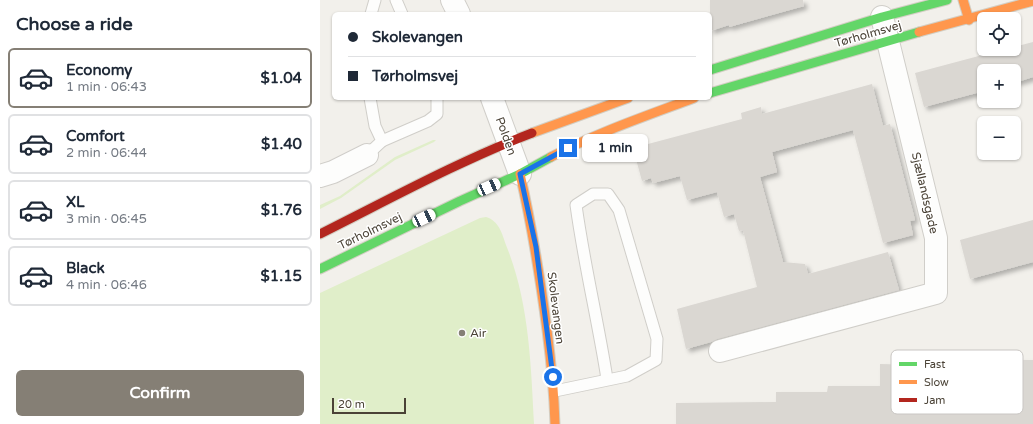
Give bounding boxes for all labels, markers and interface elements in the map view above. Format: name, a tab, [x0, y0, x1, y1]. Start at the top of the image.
map controls	[977, 12, 1021, 160]
button: locate	[977, 12, 1021, 56]
text: Choose a ride	[16, 13, 133, 35]
street label: Tørholmsvej	[833, 18, 903, 50]
text: Skolevangen	[372, 28, 463, 46]
icon: car	[18, 60, 54, 96]
text: Economy	[66, 61, 132, 79]
button: +	[977, 64, 1021, 108]
text: Tørholmsvej	[372, 67, 458, 85]
text: $1.04	[261, 69, 302, 87]
text: 1 min · 06:43	[66, 79, 147, 95]
street label: Polden	[493, 115, 519, 157]
button: −	[977, 116, 1021, 160]
icon: car	[18, 126, 54, 162]
text: Comfort	[66, 127, 125, 145]
callout: 1 min	[582, 134, 648, 162]
text: $1.40	[261, 135, 302, 153]
route end	[559, 139, 577, 157]
text: 1 min	[598, 140, 632, 156]
text: 2 min · 06:44	[66, 145, 147, 161]
street label: Sjællandsgade	[909, 151, 941, 235]
car	[476, 177, 502, 197]
icon: car	[18, 192, 54, 228]
text: XL	[66, 193, 85, 211]
text: $1.76	[261, 201, 302, 219]
car	[411, 207, 437, 229]
street label: Tørholmsvej	[336, 210, 404, 252]
text: 3 min · 06:45	[66, 211, 147, 227]
icon: car	[18, 258, 54, 294]
text: Black	[66, 259, 105, 277]
text: $1.15	[261, 267, 302, 285]
street label: Skolevangen	[545, 271, 567, 345]
text: 4 min · 06:46	[66, 277, 147, 293]
place label: Air	[470, 326, 487, 340]
marker: Air	[457, 328, 467, 338]
legend	[891, 350, 1023, 414]
text: Fast	[924, 358, 945, 371]
route start	[544, 368, 562, 386]
button: Confirm	[16, 370, 304, 416]
text: Slow	[924, 376, 949, 389]
text: Jam	[924, 394, 945, 407]
scale bar	[332, 396, 406, 415]
text: 20 m	[338, 398, 365, 411]

